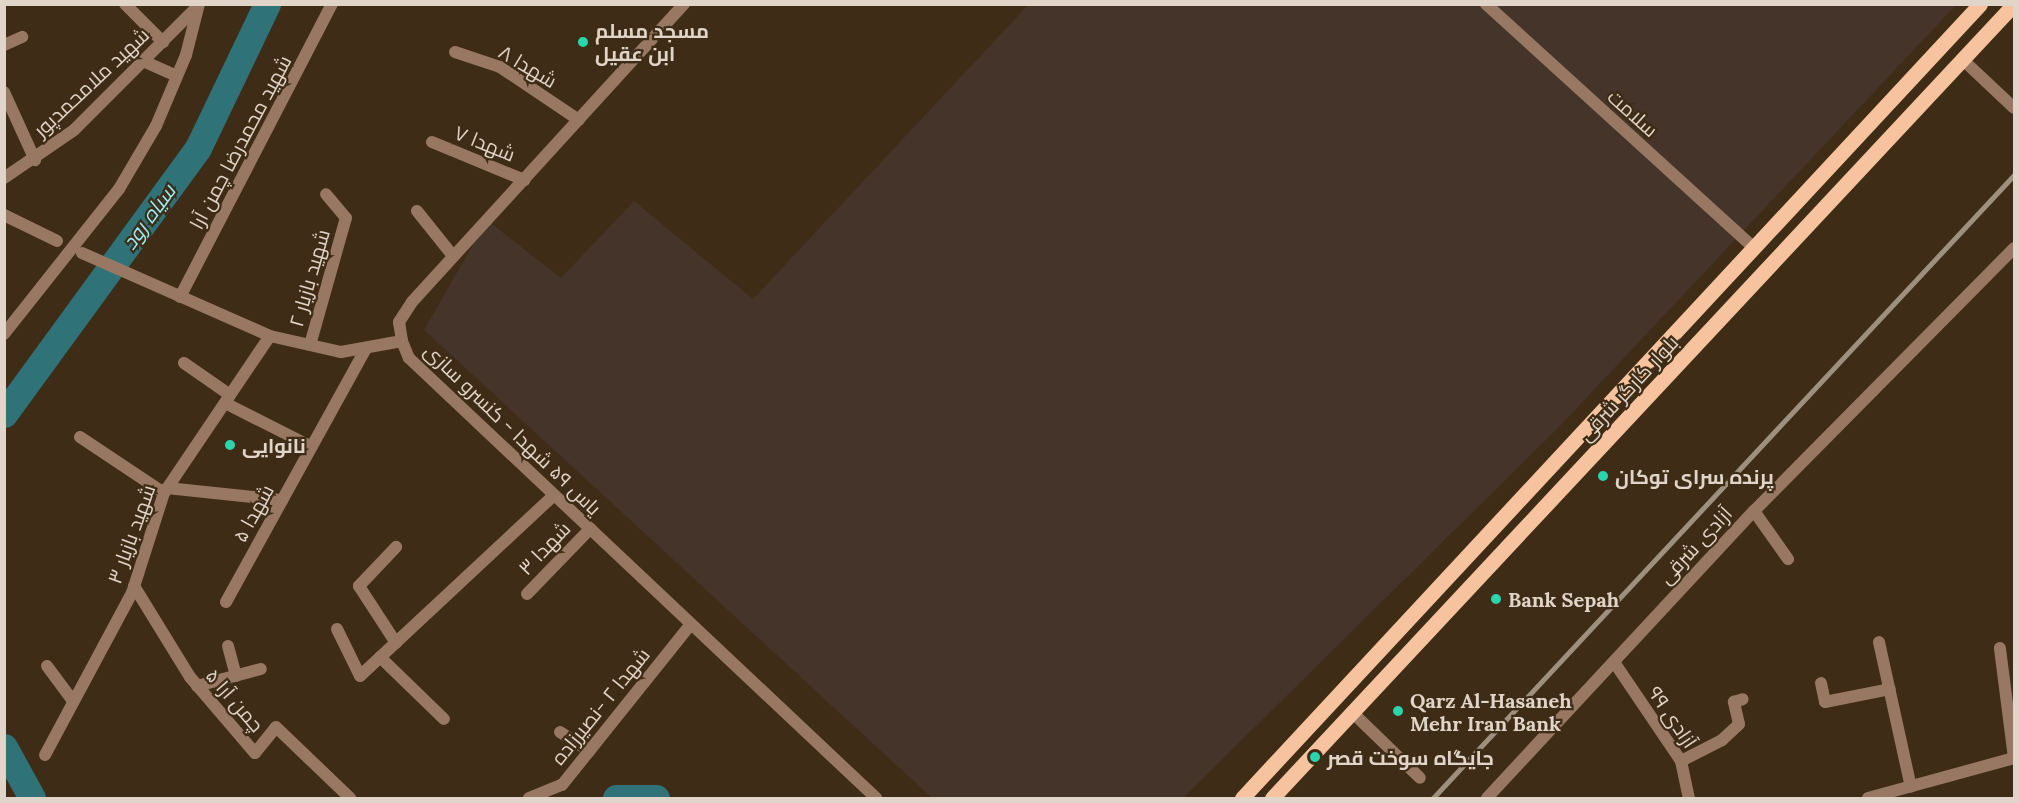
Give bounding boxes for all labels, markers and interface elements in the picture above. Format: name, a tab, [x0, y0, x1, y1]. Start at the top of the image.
place label: مسجد مسلم ابن عقیل	[595, 19, 709, 66]
street label: شهید ملامحمدپور	[28, 22, 154, 142]
marker: مسجد مسلم ابن عقیل	[576, 35, 590, 49]
street label: شهدا ۸	[495, 39, 561, 93]
street label: شهید محمدرضا چمن آرا	[184, 51, 296, 233]
street label: سلامت	[1603, 84, 1663, 142]
street label: شهدا ۷	[451, 120, 519, 166]
water label: سیاه رود	[117, 179, 181, 255]
street label: شهید بازیار ۲	[284, 226, 334, 330]
street label: بلوار کارگر شرقی	[1573, 330, 1683, 446]
street label: یاس ۵۹ شهدا - کنسرو سازی	[420, 338, 606, 520]
place label: نانوایی	[242, 433, 306, 457]
marker: نانوایی	[223, 438, 237, 452]
place label: پرنده سرای توکان	[1615, 464, 1774, 488]
marker: پرنده سرای توکان	[1596, 469, 1610, 483]
street label: شهدا ۵	[227, 480, 279, 546]
street label: شهید بازیار ۳	[102, 481, 160, 587]
street label: آزادی شرقی	[1653, 501, 1737, 589]
street label: شهدا ۳	[513, 516, 575, 580]
place label: Bank Sepah	[1508, 587, 1619, 611]
marker: Bank Sepah	[1489, 592, 1503, 606]
street label: شهدا ۲ -نصیرزاده	[546, 643, 654, 769]
street label: چمن آرا ۵	[201, 663, 269, 737]
street label: آزادی ٩٩	[1644, 681, 1702, 753]
place label: Qarz Al-Hasaneh Mehr Iran Bank	[1410, 688, 1572, 735]
marker: Qarz Al-Hasaneh Mehr Iran Bank	[1391, 704, 1405, 718]
place label: جایگاه سوخت قصر	[1327, 745, 1494, 769]
marker: جایگاه سوخت قصر	[1308, 750, 1322, 764]

